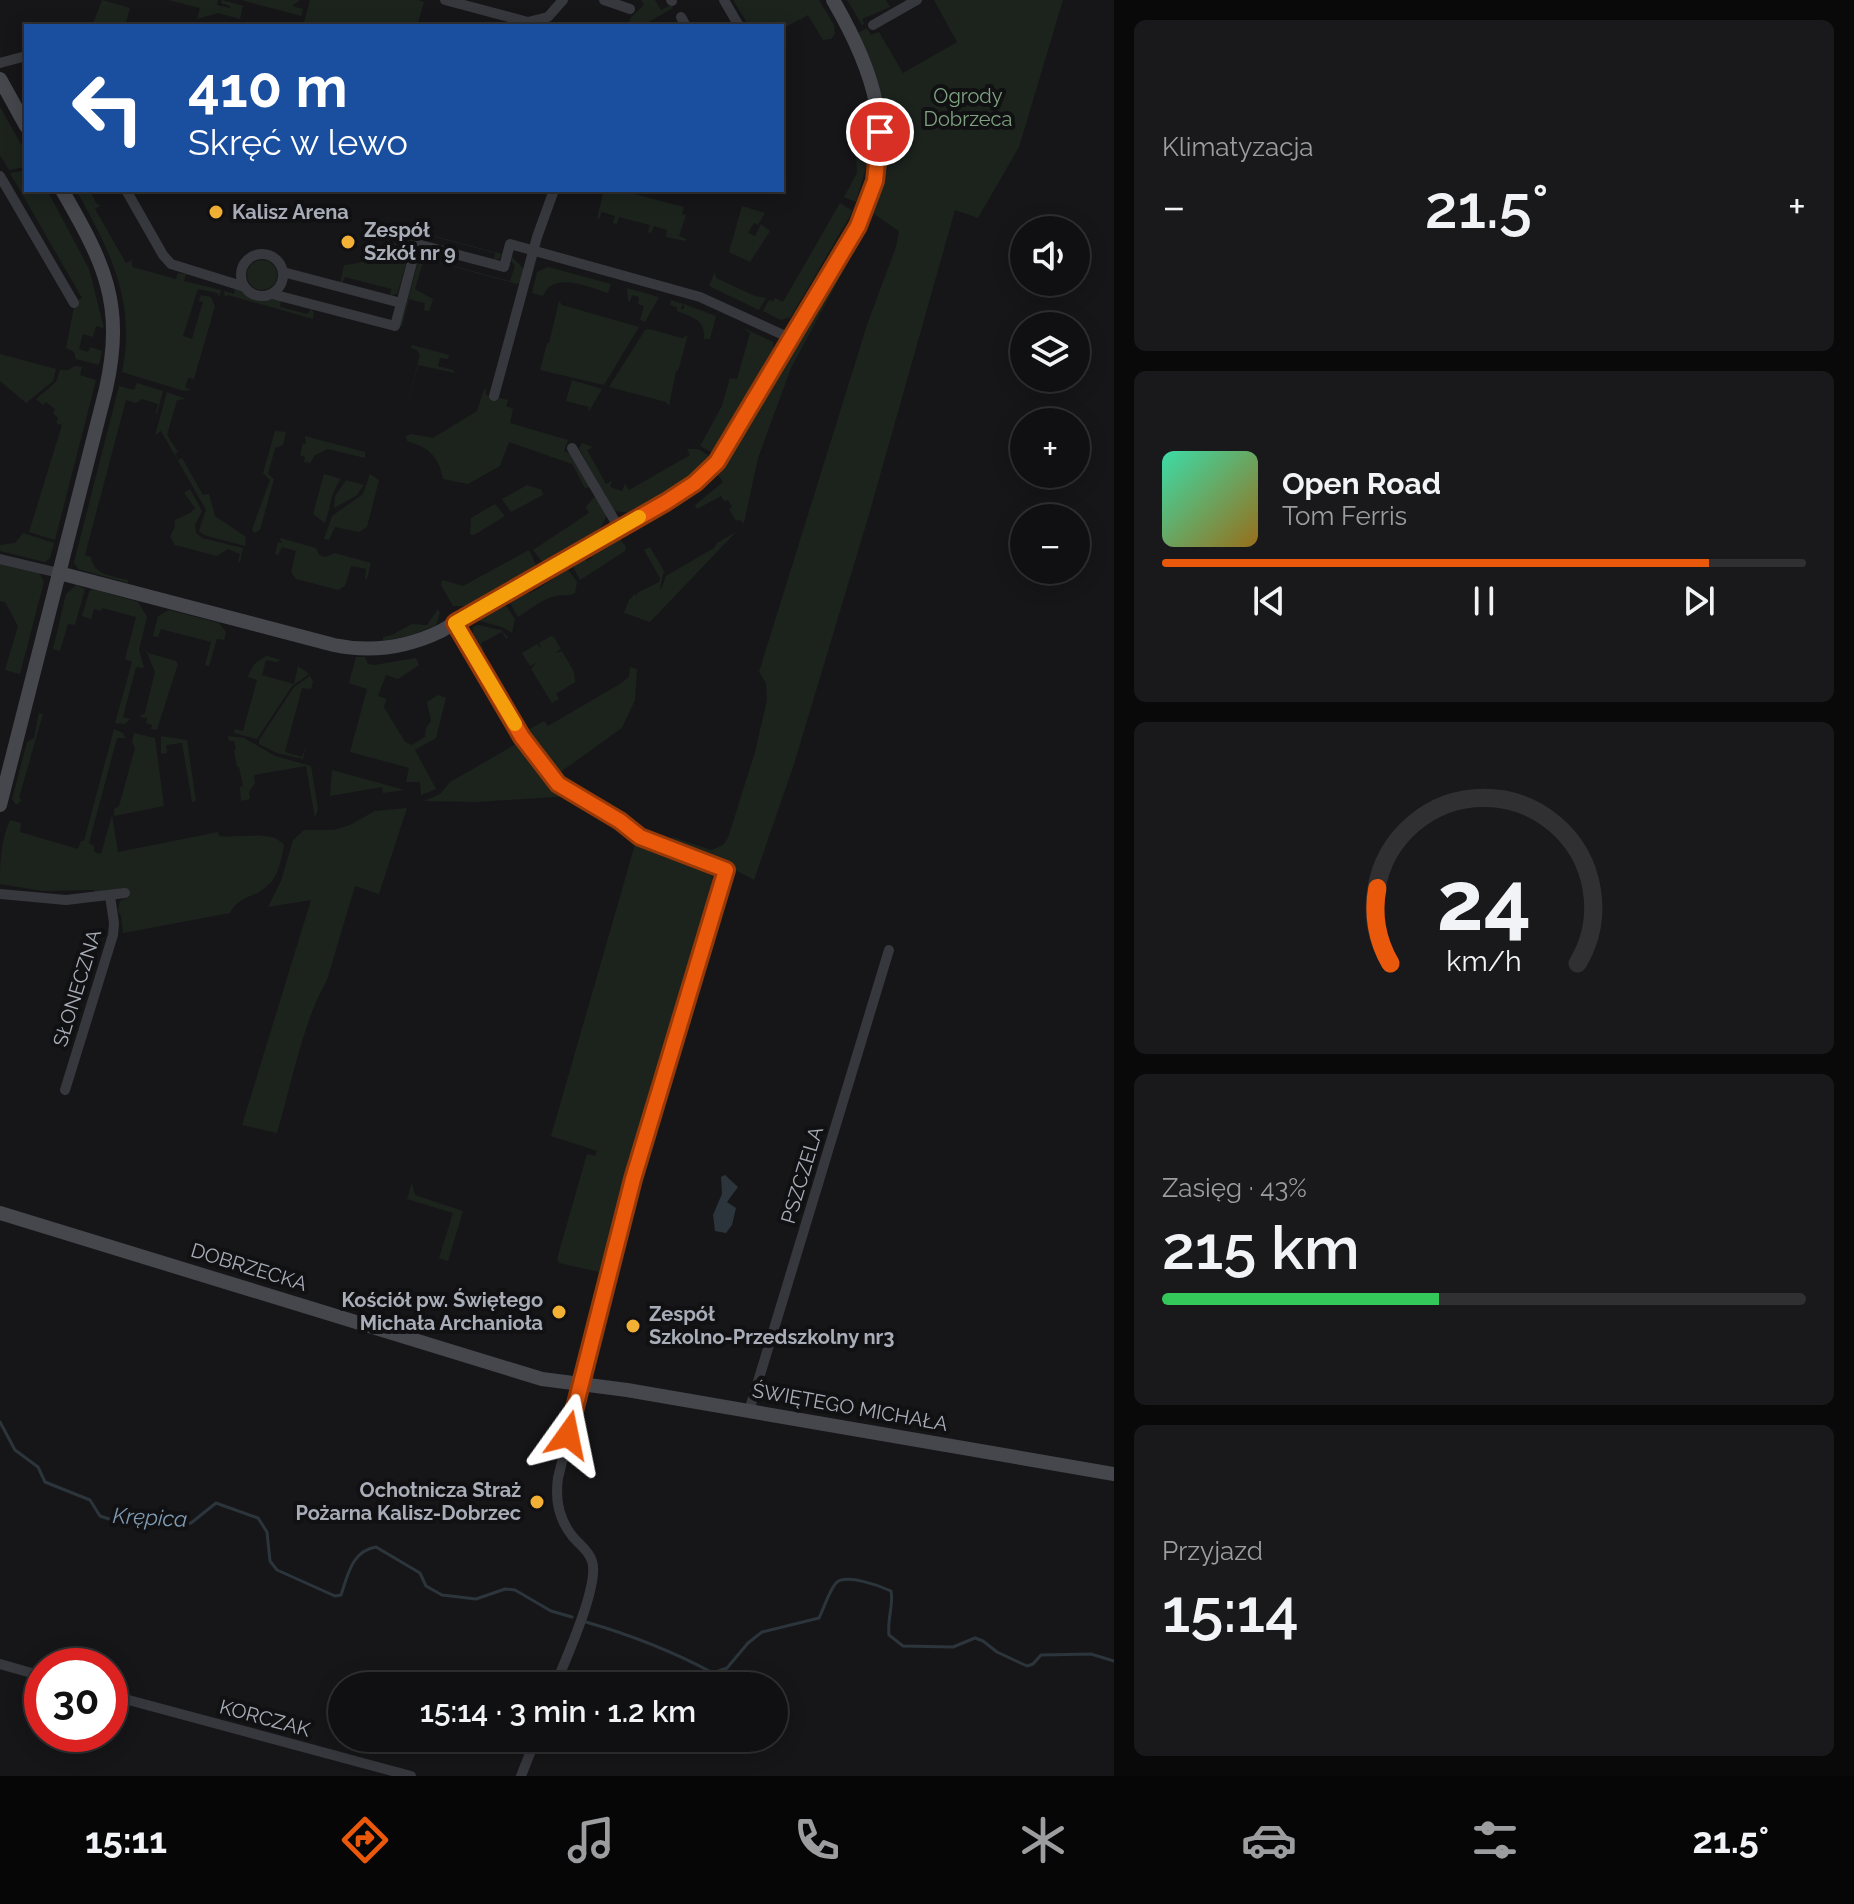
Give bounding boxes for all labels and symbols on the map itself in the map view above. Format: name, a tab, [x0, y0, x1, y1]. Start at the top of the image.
park label: Ogrody Dobrzeca	[924, 84, 1012, 131]
pin	[846, 98, 914, 166]
place label: Kalisz Arena	[232, 200, 349, 224]
marker: Kalisz Arena	[207, 203, 225, 221]
place label: Zespół Szkół nr 9	[364, 218, 456, 265]
marker: Zespół Szkół nr 9	[339, 233, 357, 251]
street label: SŁONECZNA	[48, 926, 106, 1049]
street label: PSZCZELA	[776, 1123, 828, 1227]
street label: DOBRZECKA	[188, 1238, 310, 1296]
place label: Kościół pw. Świętego Michała Archanioła	[342, 1288, 543, 1335]
place label: Zespół Szkolno-Przedszkolny nr3	[649, 1302, 894, 1349]
marker: Kościół pw. Świętego Michała Archanioła	[550, 1303, 568, 1321]
marker: Zespół Szkolno-Przedszkolny nr3	[624, 1317, 642, 1335]
street label: ŚWIĘTEGO MICHAŁA	[750, 1377, 950, 1436]
position arrow	[526, 1393, 610, 1477]
place label: Ochotnicza Straż Pożarna Kalisz-Dobrzec	[295, 1478, 521, 1525]
marker: Ochotnicza Straż Pożarna Kalisz-Dobrzec	[528, 1493, 546, 1511]
water label: Krępica	[112, 1502, 188, 1532]
speed limit sign: 30	[24, 1648, 128, 1752]
street label: KORCZAK	[217, 1694, 313, 1742]

